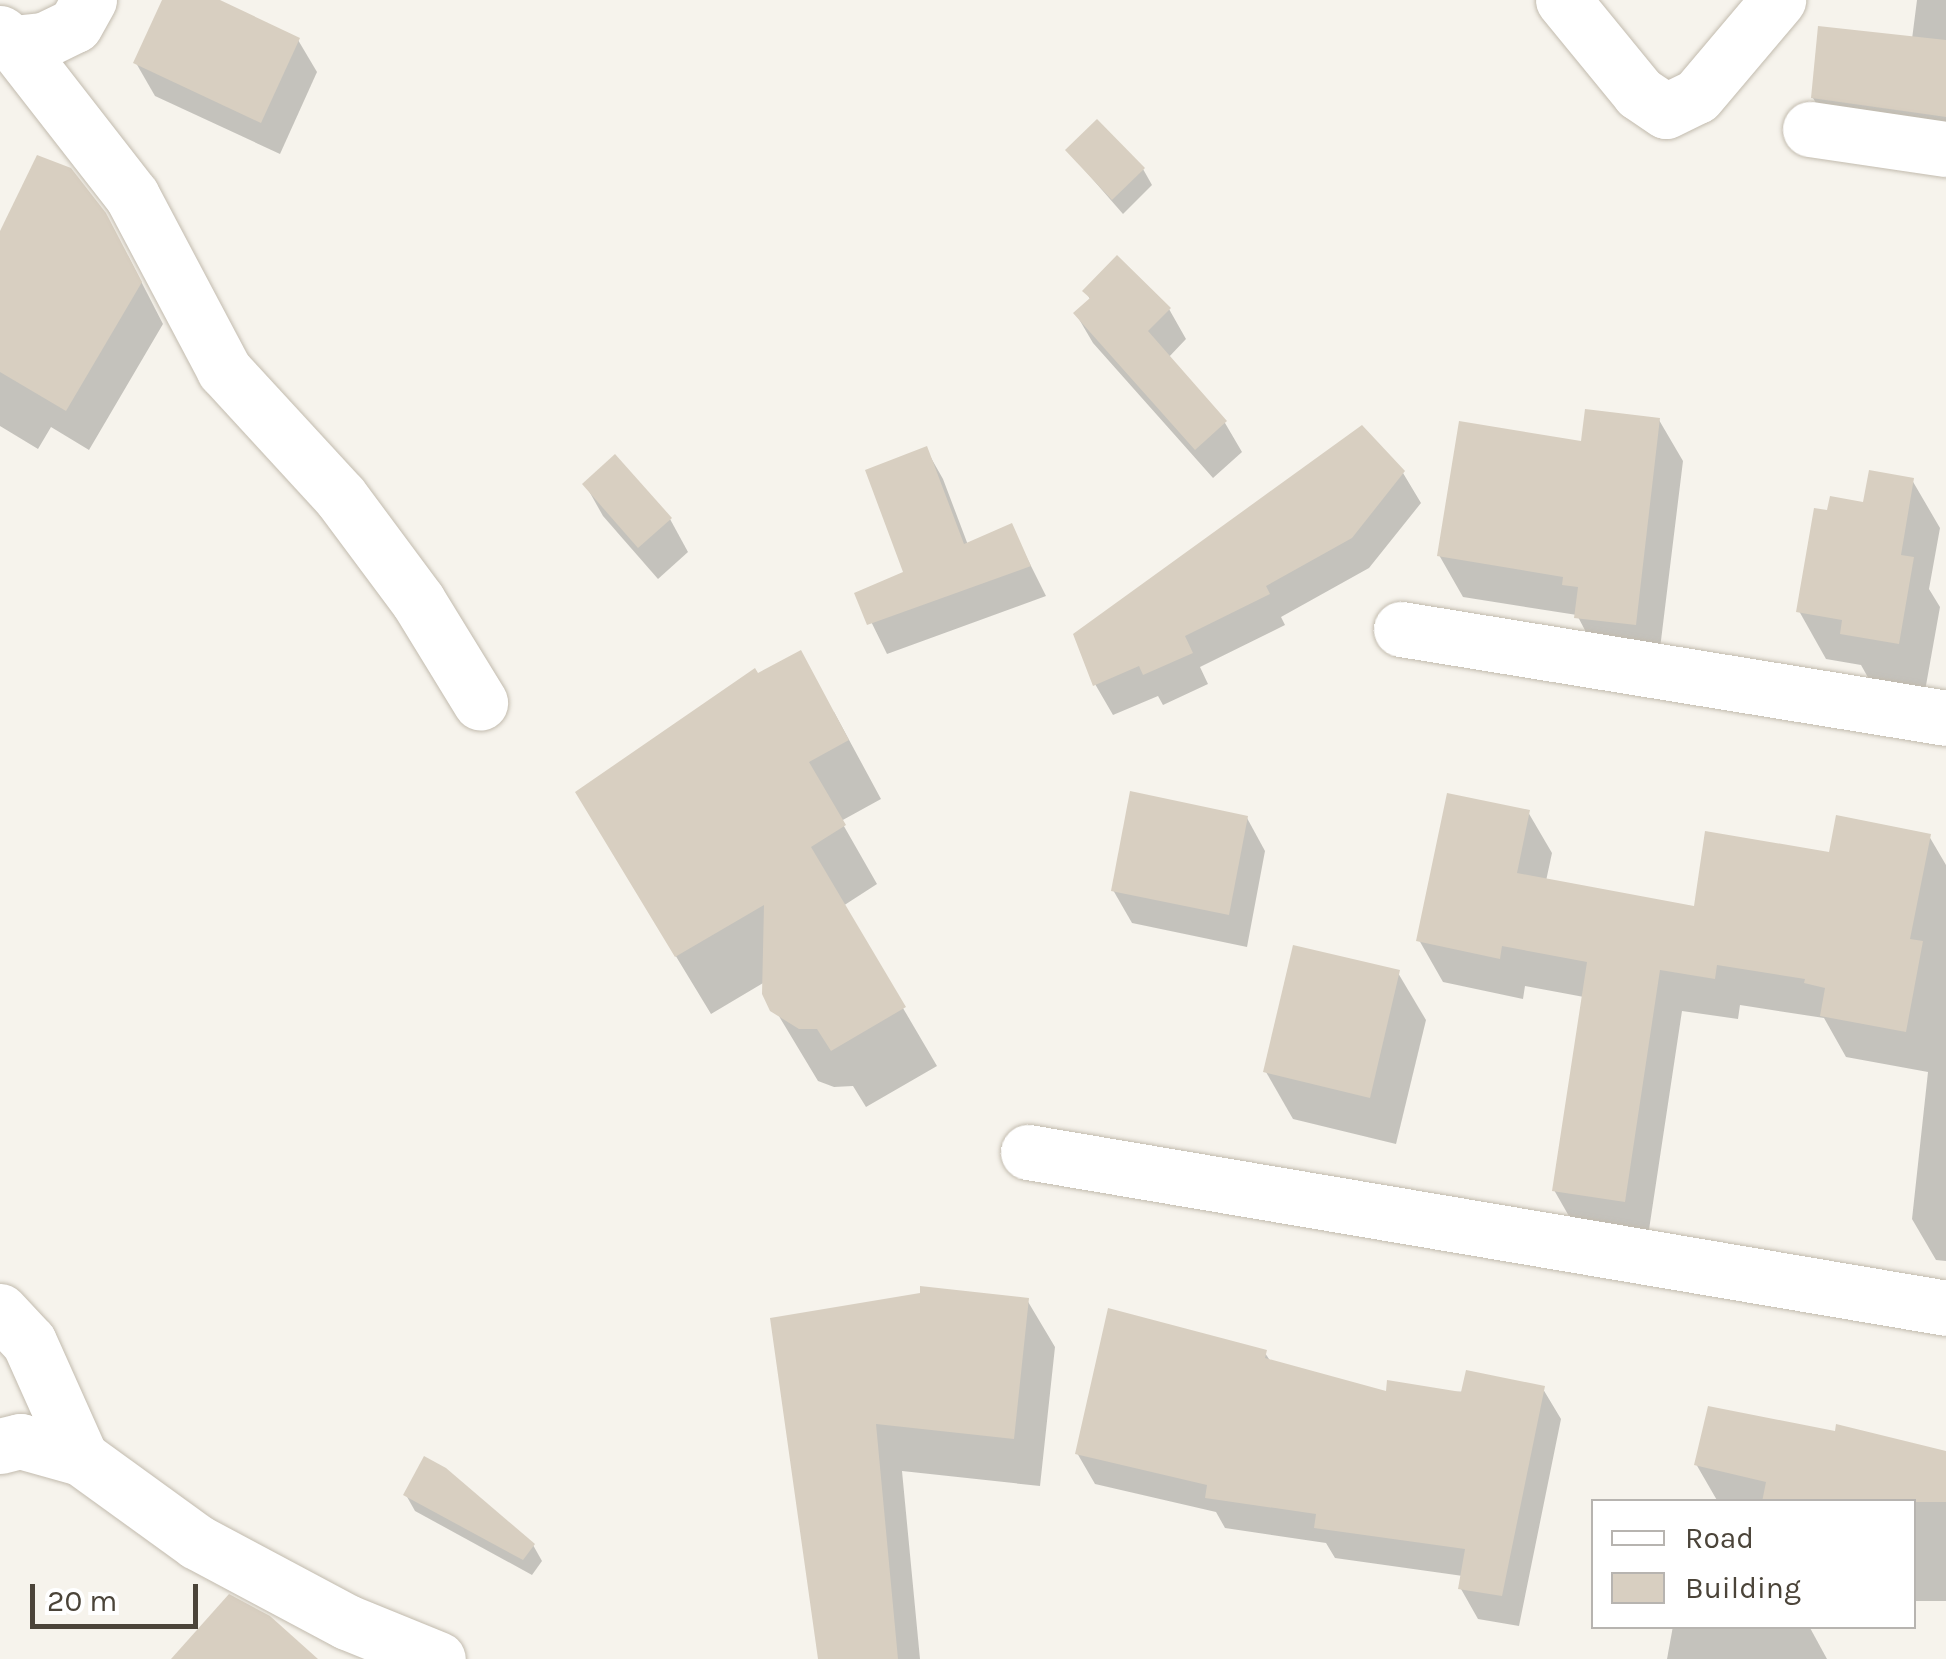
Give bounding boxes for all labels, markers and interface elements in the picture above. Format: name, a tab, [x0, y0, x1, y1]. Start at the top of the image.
legend	[1591, 1499, 1916, 1629]
text: Road	[1685, 1520, 1754, 1556]
scale bar	[35, 1564, 202, 1626]
text: Building	[1685, 1570, 1801, 1606]
text: 20 m	[47, 1583, 117, 1619]

